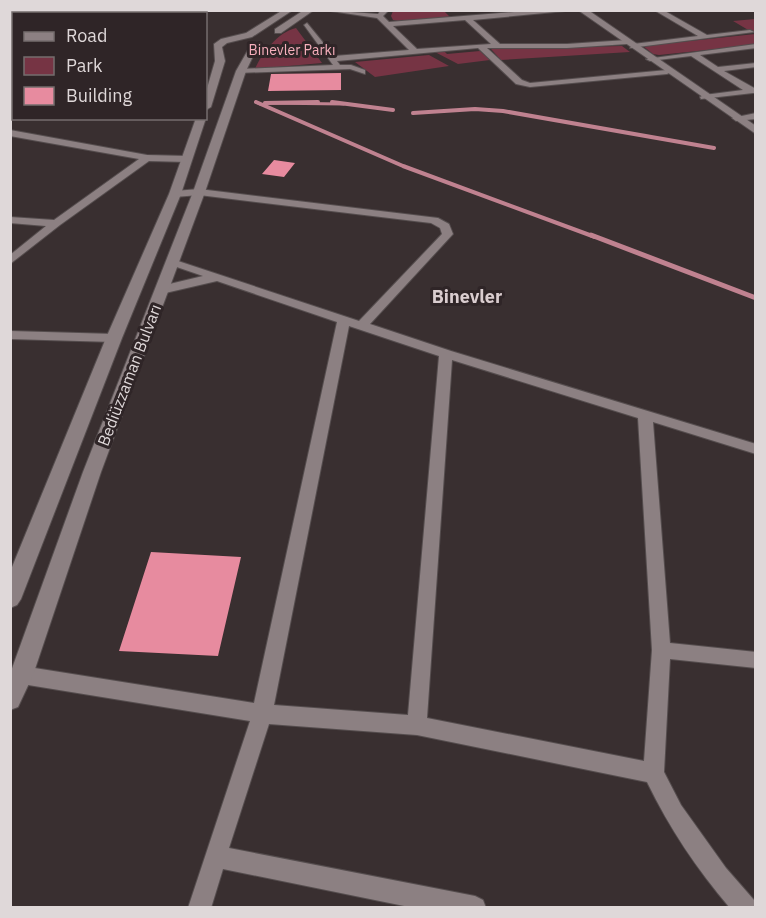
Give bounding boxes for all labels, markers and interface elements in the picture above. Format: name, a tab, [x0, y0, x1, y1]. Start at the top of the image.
legend	[12, 12, 207, 120]
text: Road	[66, 24, 107, 47]
park label: Binevler Parkı	[249, 41, 335, 59]
text: Park	[66, 54, 103, 77]
text: Building	[66, 84, 133, 107]
district label: Binevler	[432, 285, 502, 308]
street label: Bediüzzaman Bulvarı	[93, 301, 165, 449]

